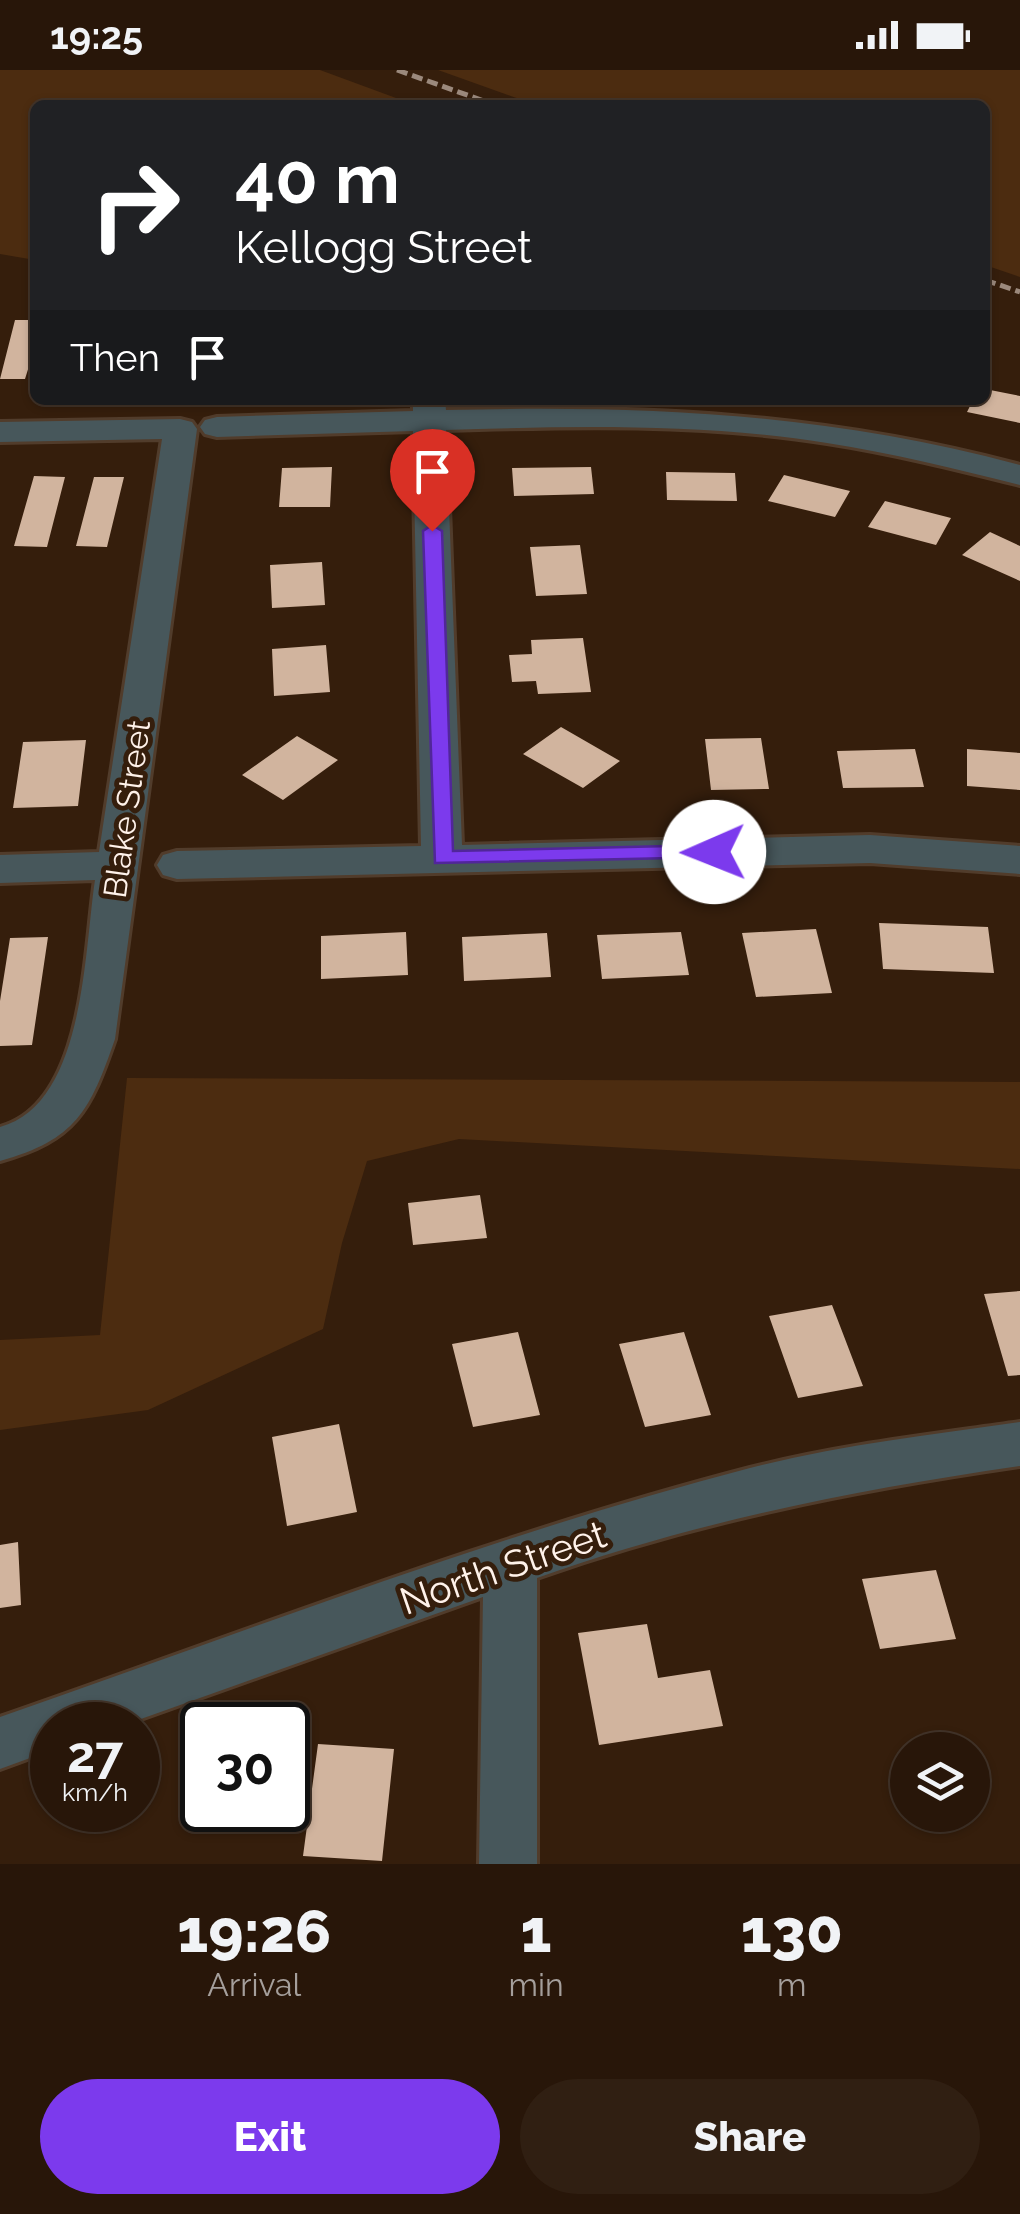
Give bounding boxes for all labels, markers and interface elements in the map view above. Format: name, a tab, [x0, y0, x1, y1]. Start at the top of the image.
text: 19:25	[50, 13, 143, 58]
text: 40 m	[235, 137, 400, 219]
icon: right	[70, 140, 200, 270]
text: Kellogg Street	[235, 221, 532, 274]
icon: arrive	[180, 330, 235, 385]
text: Then	[70, 335, 160, 380]
pin	[390, 429, 475, 532]
icon: arrive	[405, 444, 460, 499]
street label: Blake Street	[96, 717, 157, 900]
position arrow	[662, 800, 766, 904]
street label: North Street	[394, 1511, 612, 1624]
speed limit sign: 30	[180, 1702, 310, 1832]
text: 27	[67, 1725, 123, 1784]
map controls	[890, 1732, 990, 1832]
button: layers	[890, 1732, 990, 1832]
text: km/h	[62, 1777, 128, 1807]
text: 19:26	[177, 1896, 331, 1966]
text: 1	[520, 1896, 552, 1966]
text: 130	[741, 1896, 843, 1966]
text: Arrival	[207, 1966, 301, 2003]
text: min	[509, 1966, 564, 2003]
text: m	[777, 1966, 806, 2003]
button: Exit	[40, 2079, 500, 2194]
button: Share	[520, 2079, 980, 2194]

